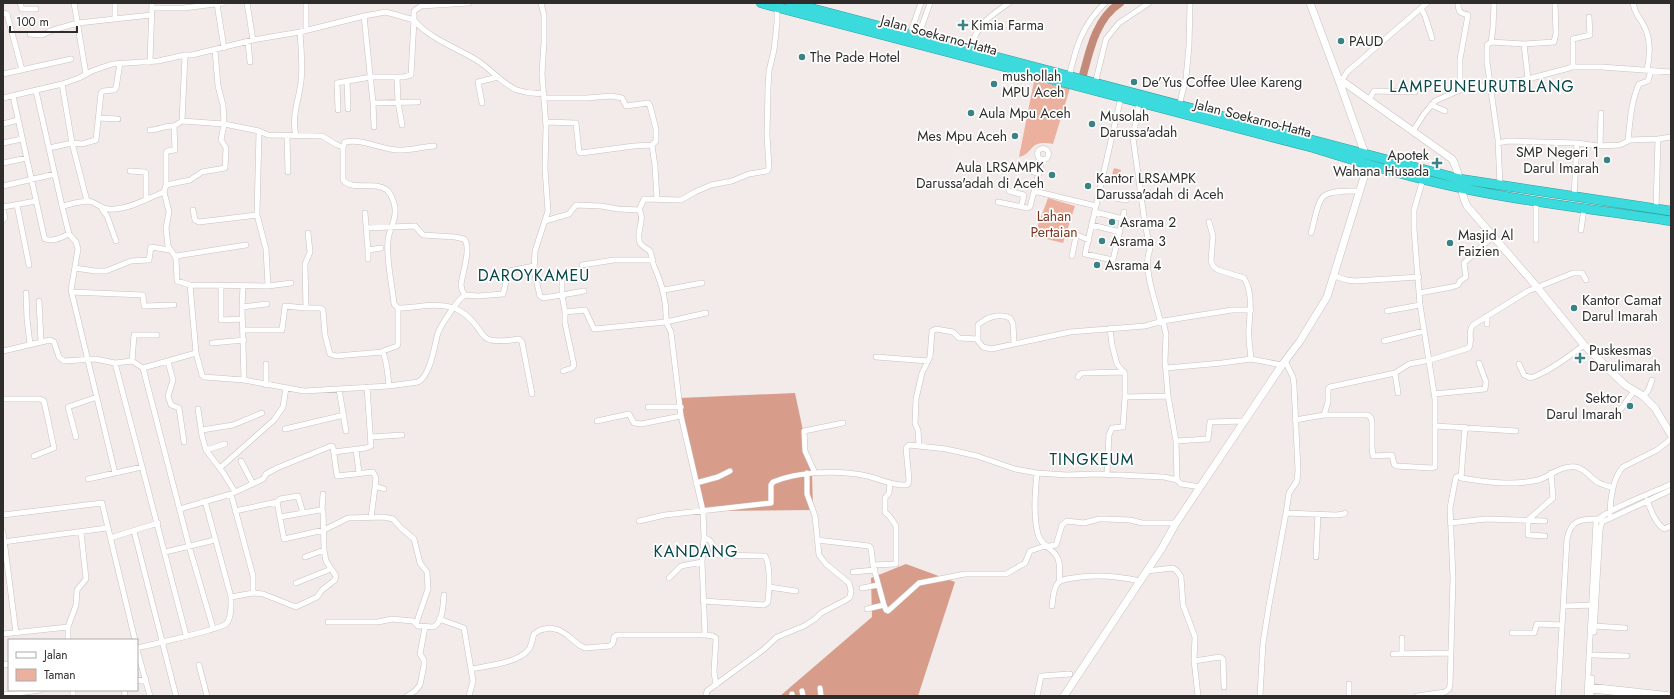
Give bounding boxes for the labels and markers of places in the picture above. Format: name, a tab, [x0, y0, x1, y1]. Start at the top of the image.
place label: Kimia Farma	[971, 15, 1044, 35]
marker: Kimia Farma	[958, 20, 968, 30]
place label: PAUD	[1349, 31, 1383, 51]
marker: PAUD	[1336, 36, 1346, 46]
place label: The Pade Hotel	[810, 47, 900, 67]
marker: The Pade Hotel	[797, 52, 807, 62]
place label: mushollah MPU Aceh	[1002, 66, 1064, 102]
place label: De’Yus Coffee Ulee Kareng	[1142, 72, 1302, 92]
marker: De’Yus Coffee Ulee Kareng	[1129, 77, 1139, 87]
marker: mushollah MPU Aceh	[989, 79, 999, 89]
place label: Aula Mpu Aceh	[979, 103, 1071, 123]
place label: Musolah Darussa'adah	[1100, 106, 1177, 142]
marker: Aula Mpu Aceh	[966, 108, 976, 118]
marker: Musolah Darussa'adah	[1087, 119, 1097, 129]
place label: Mes Mpu Aceh	[917, 126, 1007, 146]
marker: Mes Mpu Aceh	[1010, 131, 1020, 141]
place label: SMP Negeri 1 Darul Imarah	[1516, 142, 1599, 178]
place label: Apotek Wahana Husada	[1333, 145, 1430, 181]
marker: SMP Negeri 1 Darul Imarah	[1602, 155, 1612, 165]
place label: Aula LRSAMPK Darussa'adah di Aceh	[916, 157, 1044, 193]
marker: Apotek Wahana Husada	[1432, 158, 1442, 168]
place label: Kantor LRSAMPK Darussa'adah di Aceh	[1096, 168, 1224, 204]
marker: Aula LRSAMPK Darussa'adah di Aceh	[1047, 170, 1057, 180]
marker: Kantor LRSAMPK Darussa'adah di Aceh	[1083, 181, 1093, 191]
place label: Asrama 2	[1120, 212, 1176, 232]
marker: Asrama 2	[1107, 217, 1117, 227]
place label: Masjid Al Faizien	[1458, 225, 1514, 261]
place label: Asrama 3	[1110, 231, 1166, 251]
marker: Asrama 3	[1097, 236, 1107, 246]
marker: Masjid Al Faizien	[1445, 238, 1455, 248]
place label: Asrama 4	[1105, 255, 1161, 275]
marker: Asrama 4	[1092, 260, 1102, 270]
place label: Kantor Camat Darul Imarah	[1582, 290, 1662, 326]
marker: Kantor Camat Darul Imarah	[1569, 303, 1579, 313]
place label: Puskesmas Darulimarah	[1589, 340, 1661, 376]
marker: Puskesmas Darulimarah	[1574, 352, 1586, 364]
place label: Sektor Darul Imarah	[1546, 388, 1622, 424]
marker: Sektor Darul Imarah	[1625, 401, 1635, 411]

